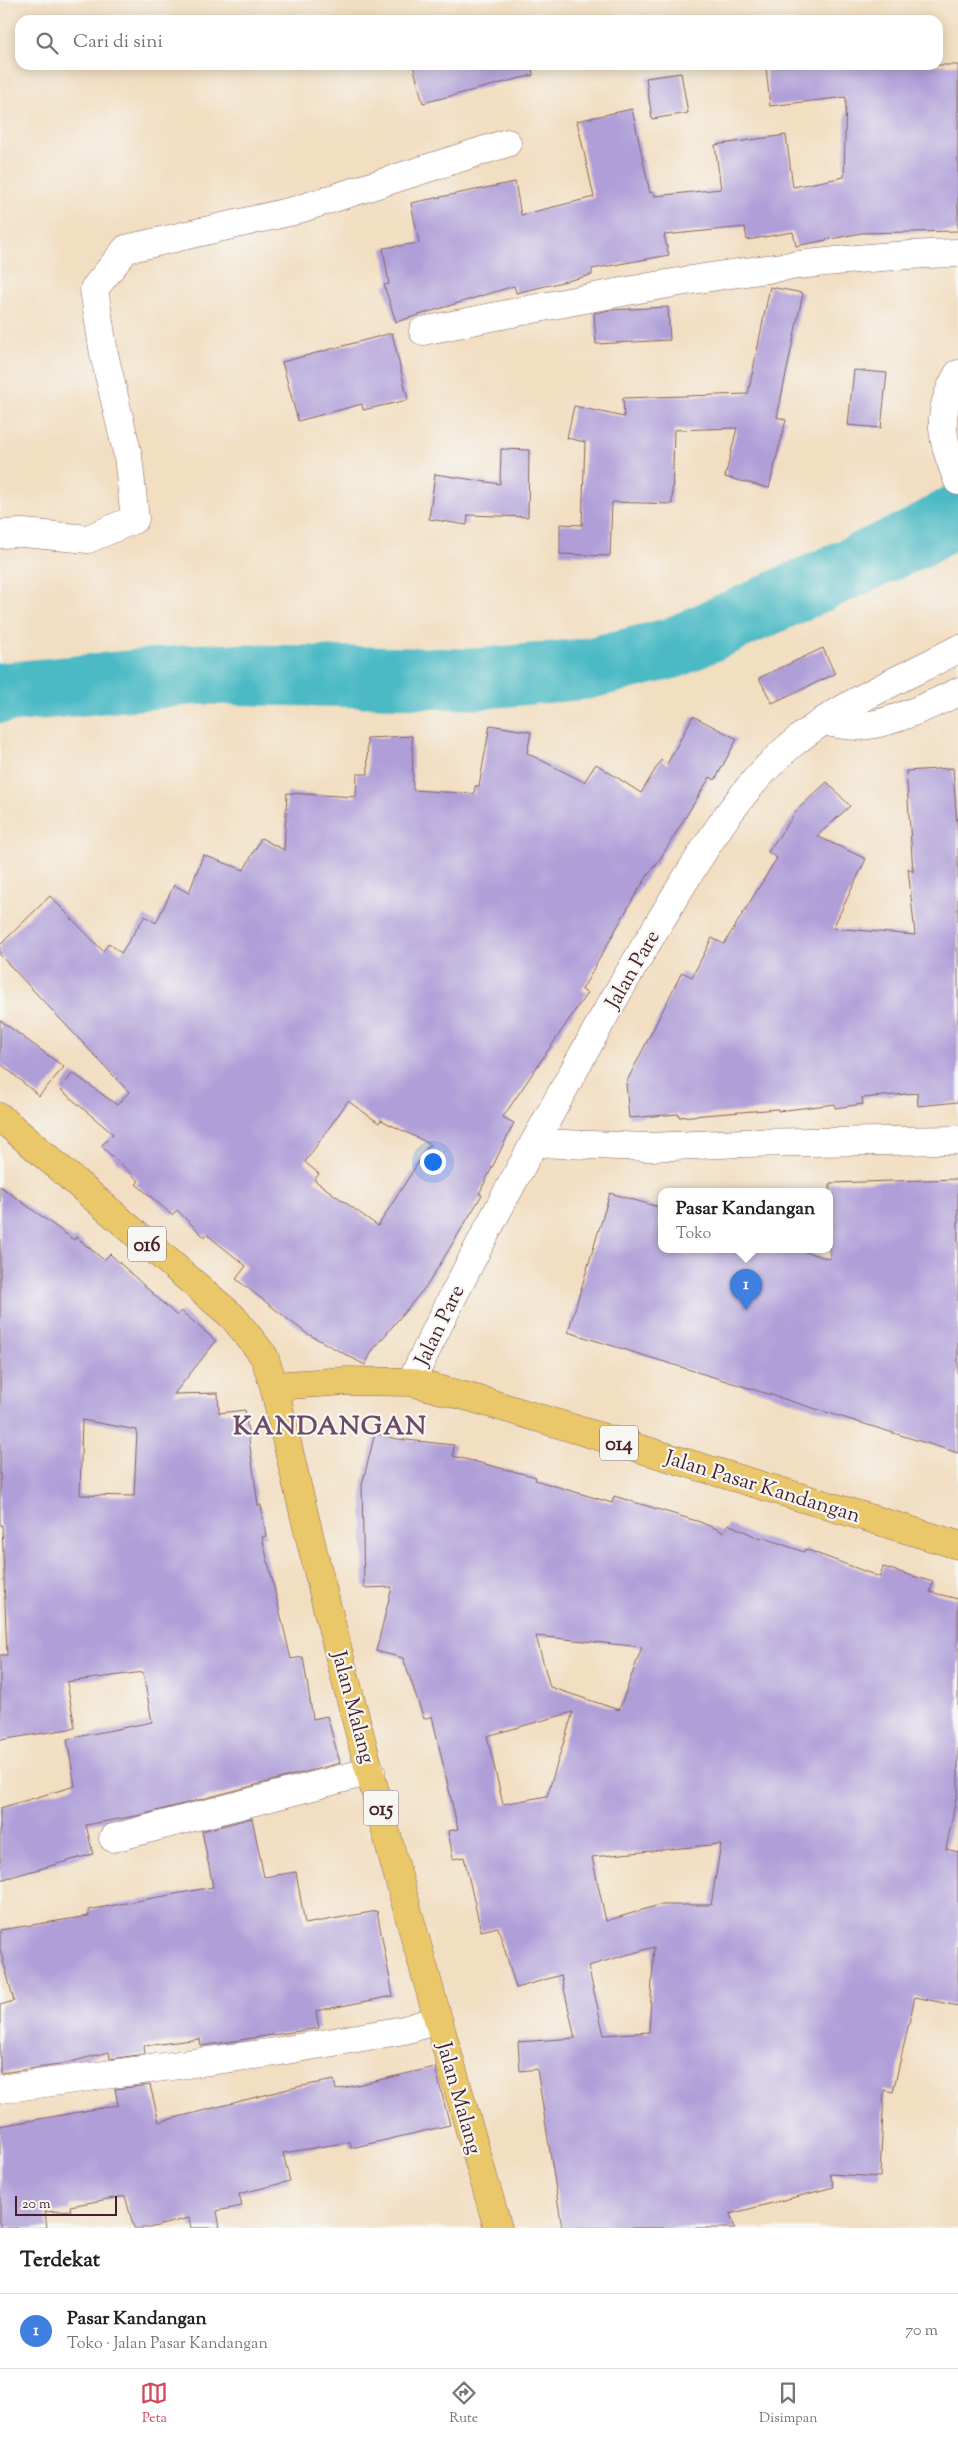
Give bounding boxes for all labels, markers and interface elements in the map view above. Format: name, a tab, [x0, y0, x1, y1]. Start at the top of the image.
search box	[15, 15, 943, 70]
icon: search	[33, 29, 61, 57]
text: Cari di sini	[73, 29, 163, 56]
street label: Jalan Pare	[599, 925, 668, 1016]
your location	[420, 1149, 446, 1175]
popup	[658, 1188, 833, 1253]
text: Pasar Kandangan	[676, 1196, 815, 1223]
text: Toko	[676, 1223, 711, 1246]
road number: 016	[128, 1226, 166, 1262]
pin: 1	[730, 1269, 762, 1310]
street label: Jalan Pare	[408, 1280, 473, 1372]
district label: KANDANGAN	[233, 1409, 427, 1446]
road number: 014	[600, 1426, 638, 1460]
street label: Jalan Pasar Kandangan	[660, 1444, 864, 1532]
street label: Jalan Malang	[322, 1647, 381, 1767]
road number: 015	[364, 1790, 398, 1826]
street label: Jalan Malang	[428, 2038, 488, 2158]
scale bar	[15, 2193, 118, 2216]
text: 20 m	[22, 2195, 51, 2215]
text: Terdekat	[20, 2246, 100, 2276]
text: Pasar Kandangan	[67, 2306, 207, 2333]
text: 1	[33, 2320, 39, 2343]
text: 70 m	[905, 2320, 938, 2343]
text: Toko · Jalan Pasar Kandangan	[67, 2333, 268, 2356]
tab: Peta	[140, 2379, 168, 2429]
tab: Rute	[449, 2379, 478, 2429]
tab: Disimpan	[759, 2379, 818, 2429]

